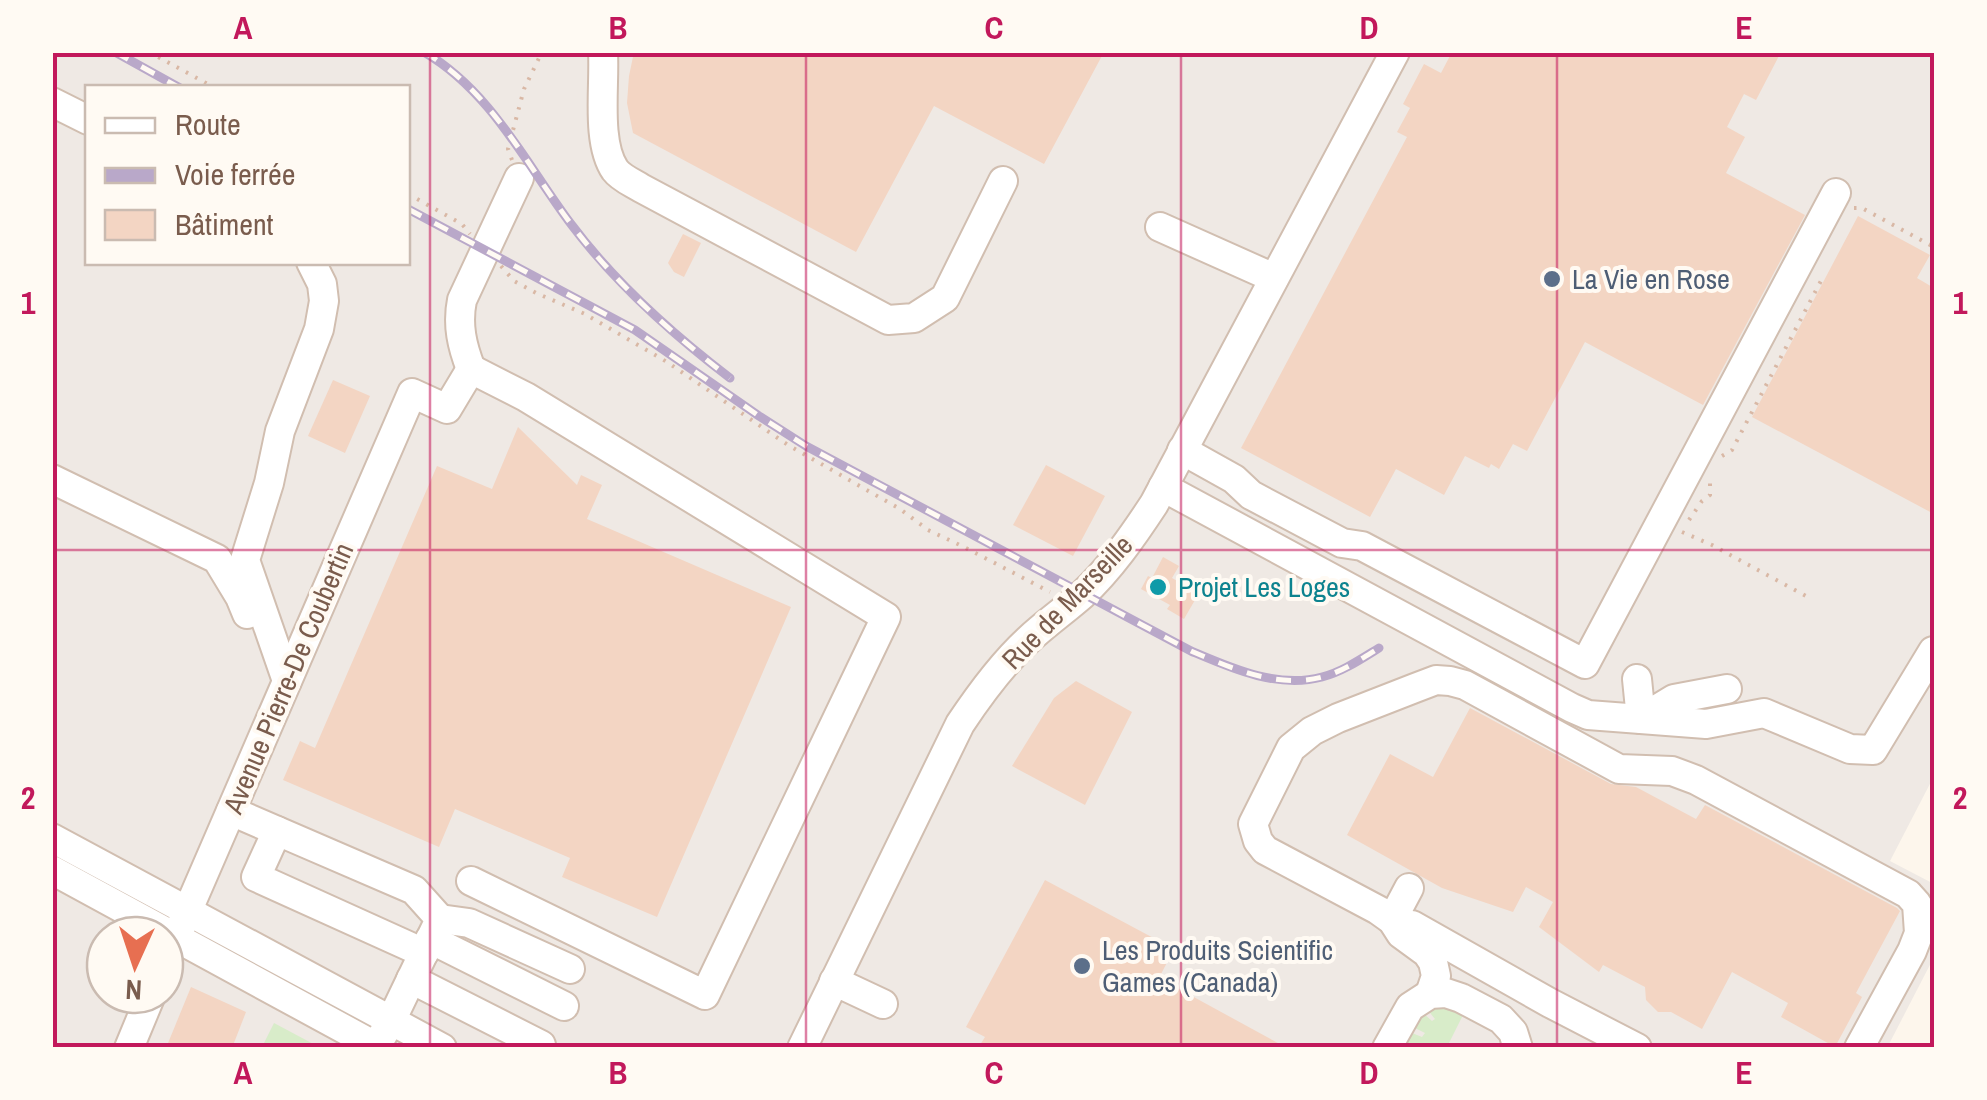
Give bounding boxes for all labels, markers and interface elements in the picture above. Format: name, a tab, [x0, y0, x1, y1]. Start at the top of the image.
text: A	[234, 6, 253, 49]
text: B	[609, 6, 627, 49]
text: C	[985, 6, 1003, 49]
text: D	[1360, 6, 1378, 49]
text: E	[1735, 6, 1753, 49]
legend	[85, 85, 410, 265]
text: Route	[175, 104, 241, 144]
text: Voie ferrée	[175, 154, 295, 194]
text: Bâtiment	[175, 204, 274, 244]
place label: La Vie en Rose	[1572, 260, 1730, 298]
marker: La Vie en Rose	[1541, 268, 1563, 290]
text: 1	[21, 281, 36, 324]
text: 1	[1953, 281, 1968, 324]
street label: Rue de Marseille	[993, 526, 1141, 678]
street label: Avenue Pierre-De Coubertin	[213, 537, 362, 820]
place label: Projet Les Loges	[1178, 568, 1350, 606]
marker: Projet Les Loges	[1147, 576, 1169, 598]
text: 2	[21, 776, 35, 819]
text: 2	[1953, 776, 1967, 819]
north arrow	[85, 915, 185, 1015]
place label: Les Produits Scientific Games (Canada)	[1102, 931, 1333, 1001]
marker: Les Produits Scientific Games (Canada)	[1071, 955, 1093, 977]
text: N	[124, 971, 143, 1009]
text: A	[234, 1051, 253, 1094]
text: B	[609, 1051, 627, 1094]
text: C	[985, 1051, 1003, 1094]
text: D	[1360, 1051, 1378, 1094]
text: E	[1735, 1051, 1753, 1094]

